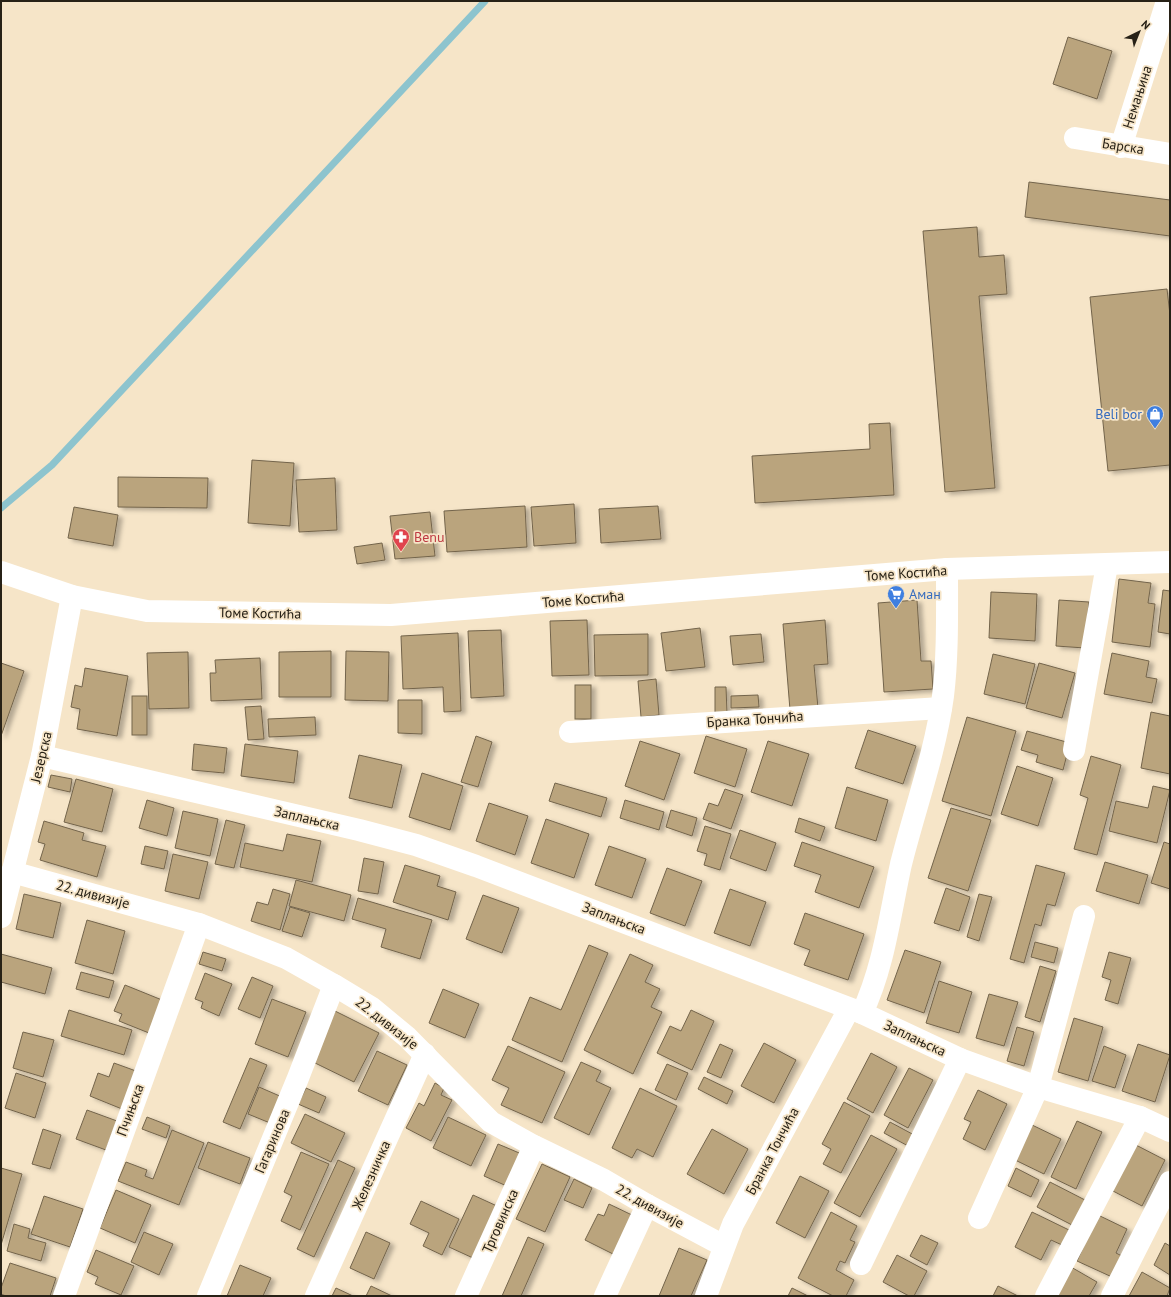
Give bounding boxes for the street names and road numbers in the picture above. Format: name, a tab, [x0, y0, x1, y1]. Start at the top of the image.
street label: Немањина	[1118, 63, 1156, 131]
street label: Барска	[1101, 134, 1145, 158]
street label: Томе Костића	[864, 561, 948, 585]
street label: Томе Костића	[541, 586, 625, 612]
street label: Томе Костића	[219, 603, 301, 623]
street label: Бранка Тончића	[706, 707, 804, 731]
street label: Језерска	[26, 730, 56, 785]
street label: Заплањска	[273, 802, 342, 834]
street label: 22. дивизије	[54, 876, 132, 912]
street label: Заплањска	[580, 898, 648, 938]
street label: 22. дивизије	[352, 993, 422, 1053]
street label: Заплањска	[881, 1016, 949, 1060]
street label: Пчињска	[112, 1081, 148, 1139]
street label: Бранка Тончића	[741, 1104, 803, 1198]
street label: Гагаринова	[250, 1106, 294, 1176]
street label: Железничка	[347, 1138, 394, 1213]
street label: 22. дивизије	[613, 1180, 687, 1232]
street label: Трговинска	[478, 1186, 522, 1256]

